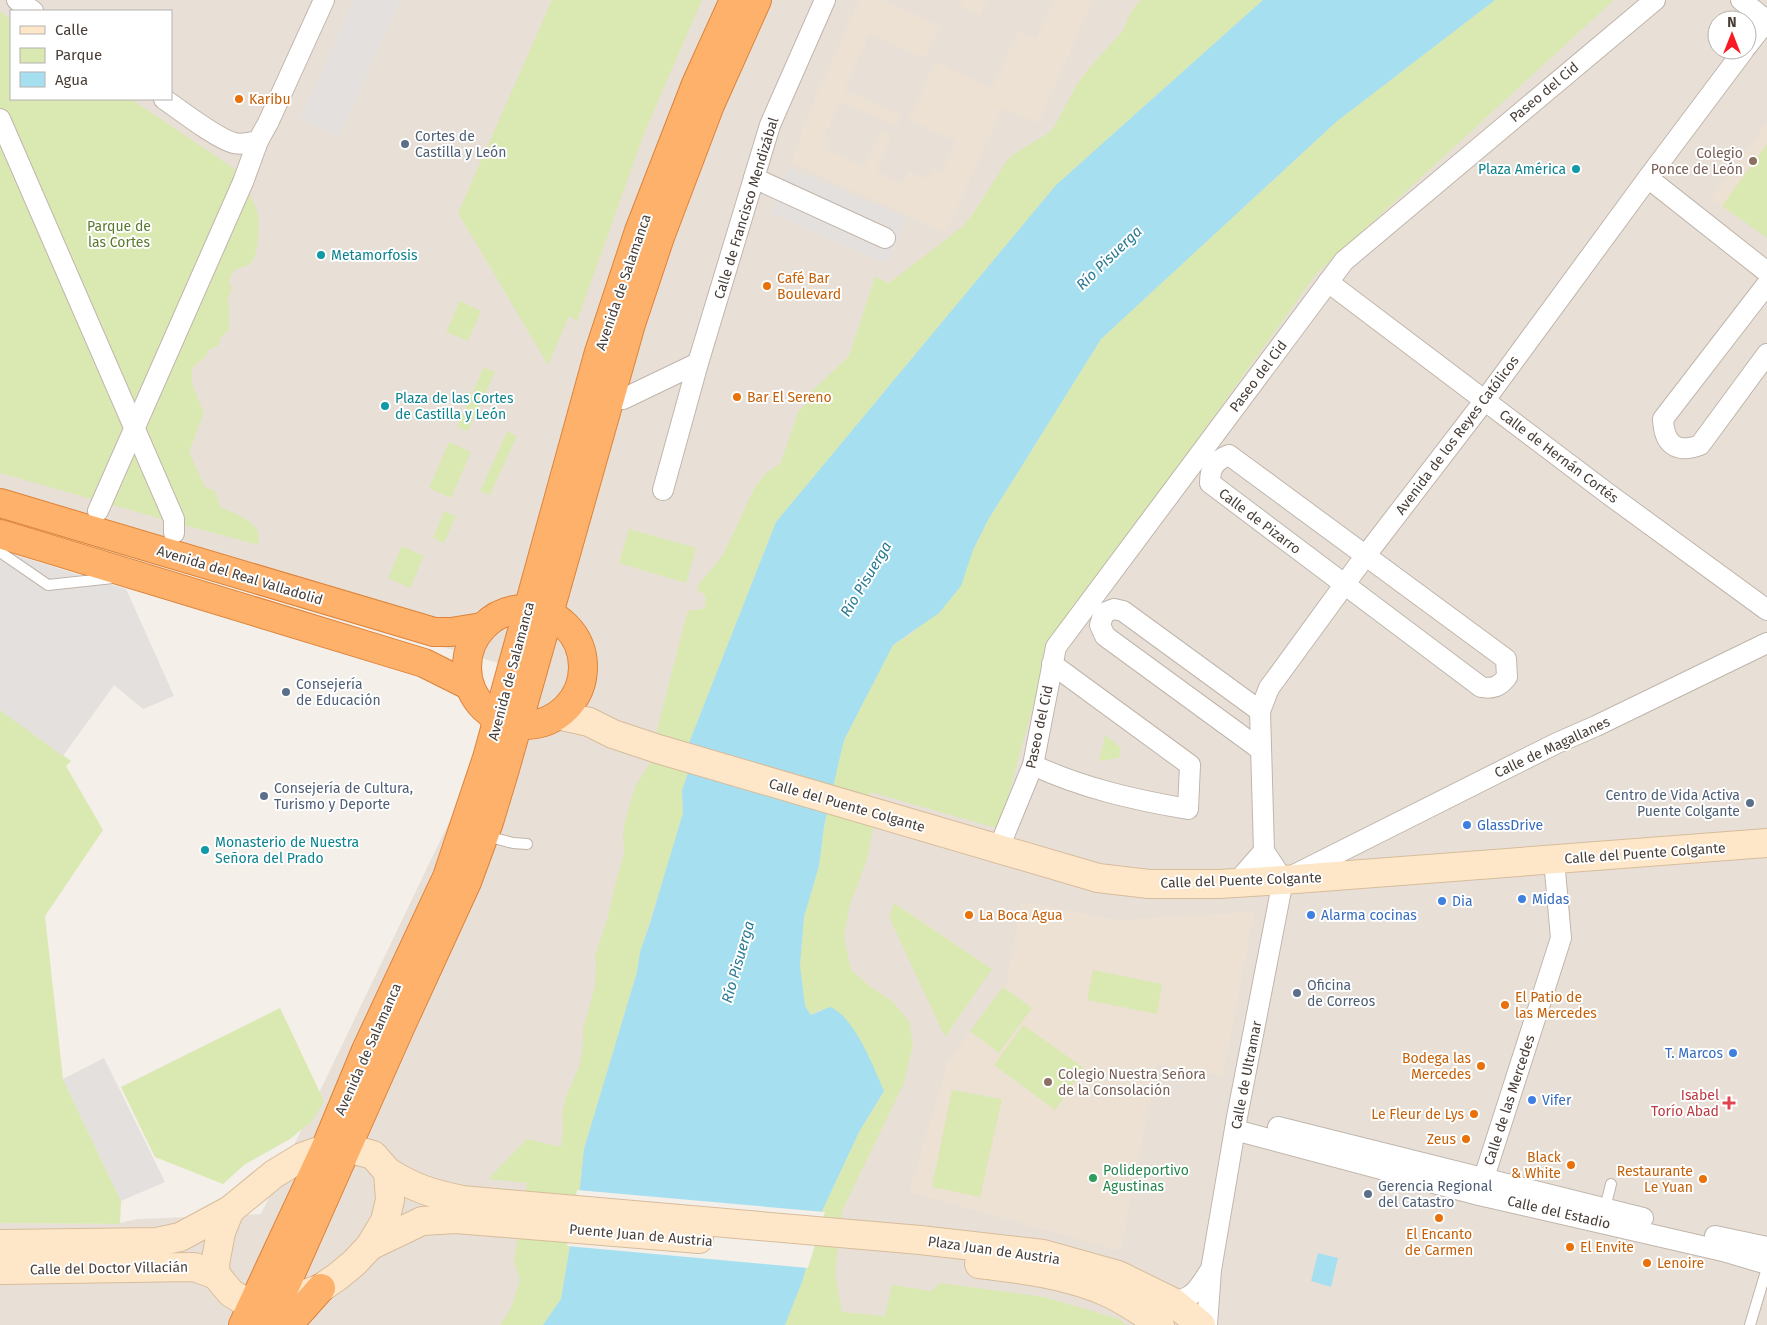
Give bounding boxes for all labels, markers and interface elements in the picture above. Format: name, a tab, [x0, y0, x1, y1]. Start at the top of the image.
legend	[10, 10, 172, 100]
north arrow	[1707, 10, 1757, 60]
text: N	[1727, 14, 1737, 31]
text: Calle	[55, 21, 88, 39]
text: Parque	[55, 46, 102, 64]
street label: Paseo del Cid	[1506, 59, 1582, 126]
text: Agua	[55, 71, 88, 89]
place label: Karibu	[249, 91, 291, 108]
marker: Karibu	[233, 93, 245, 105]
street label: Calle de Francisco Mendizábal	[711, 115, 782, 301]
place label: Cortes de Castilla y León	[415, 128, 506, 161]
marker: Cortes de Castilla y León	[399, 138, 411, 150]
place label: Colegio Ponce de León	[1651, 145, 1743, 178]
marker: Colegio Ponce de León	[1747, 155, 1759, 167]
place label: Plaza América	[1478, 161, 1566, 178]
marker: Plaza América	[1570, 163, 1582, 175]
street label: Avenida de Salamanca	[592, 212, 655, 352]
park label: Parque de las Cortes	[87, 218, 151, 251]
water label: Río Pisuerga	[1072, 222, 1146, 294]
place label: Metamorfosis	[331, 247, 418, 264]
marker: Metamorfosis	[315, 249, 327, 261]
place label: Café Bar Boulevard	[777, 270, 841, 303]
marker: Café Bar Boulevard	[761, 280, 773, 292]
street label: Paseo del Cid	[1226, 337, 1291, 415]
street label: Avenida de los Reyes Católicos	[1392, 352, 1523, 518]
place label: Bar El Sereno	[747, 389, 832, 406]
place label: Plaza de las Cortes de Castilla y León	[395, 390, 514, 423]
marker: Bar El Sereno	[731, 391, 743, 403]
marker: Plaza de las Cortes de Castilla y León	[379, 400, 391, 412]
street label: Calle de Hernán Cortés	[1496, 406, 1622, 507]
street label: Calle de Pizarro	[1215, 485, 1304, 558]
water label: Río Pisuerga	[837, 538, 895, 620]
street label: Avenida del Real Valladolid	[155, 542, 325, 609]
street label: Avenida de Salamanca	[485, 600, 538, 742]
place label: Consejería de Educación	[296, 676, 381, 709]
street label: Paseo del Cid	[1022, 684, 1057, 770]
marker: Consejería de Educación	[280, 686, 292, 698]
street label: Calle de Magallanes	[1492, 713, 1613, 782]
street label: Calle del Puente Colgante	[767, 775, 927, 836]
place label: Consejería de Cultura, Turismo y Deporte	[274, 780, 413, 813]
place label: Centro de Vida Activa Puente Colgante	[1606, 787, 1740, 820]
marker: Consejería de Cultura, Turismo y Deporte	[258, 790, 270, 802]
marker: Centro de Vida Activa Puente Colgante	[1744, 797, 1756, 809]
place label: GlassDrive	[1477, 817, 1543, 834]
marker: GlassDrive	[1461, 819, 1473, 831]
place label: Monasterio de Nuestra Señora del Prado	[215, 834, 359, 867]
street label: Calle del Puente Colgante	[1564, 839, 1726, 868]
marker: Monasterio de Nuestra Señora del Prado	[199, 844, 211, 856]
street label: Calle del Puente Colgante	[1160, 869, 1322, 892]
place label: Midas	[1532, 891, 1570, 908]
place label: Dia	[1452, 893, 1473, 910]
marker: Midas	[1516, 893, 1528, 905]
marker: Dia	[1436, 895, 1448, 907]
place label: La Boca Agua	[979, 907, 1063, 924]
place label: Alarma cocinas	[1321, 907, 1417, 924]
marker: La Boca Agua	[963, 909, 975, 921]
marker: Alarma cocinas	[1305, 909, 1317, 921]
water label: Río Pisuerga	[718, 919, 758, 1005]
place label: Oficina de Correos	[1307, 977, 1376, 1010]
street label: Avenida de Salamanca	[332, 981, 405, 1118]
marker: Oficina de Correos	[1291, 987, 1303, 999]
place label: El Patio de las Mercedes	[1515, 989, 1597, 1022]
marker: El Patio de las Mercedes	[1499, 999, 1511, 1011]
street label: Calle de Ultramar	[1228, 1019, 1265, 1131]
street label: Calle de las Mercedes	[1480, 1032, 1539, 1168]
place label: T. Marcos	[1665, 1045, 1723, 1062]
marker: T. Marcos	[1727, 1047, 1739, 1059]
place label: Bodega las Mercedes	[1402, 1050, 1471, 1083]
marker: Bodega las Mercedes	[1475, 1060, 1487, 1072]
place label: Colegio Nuestra Señora de la Consolación	[1058, 1066, 1206, 1099]
marker: Colegio Nuestra Señora de la Consolación	[1042, 1076, 1054, 1088]
place label: Isabel Torío Abad	[1651, 1087, 1719, 1120]
place label: Vifer	[1542, 1092, 1572, 1109]
marker: Vifer	[1526, 1094, 1538, 1106]
marker: Isabel Torío Abad	[1723, 1097, 1735, 1109]
place label: Le Fleur de Lys	[1371, 1106, 1464, 1123]
marker: Le Fleur de Lys	[1468, 1108, 1480, 1120]
place label: Zeus	[1427, 1131, 1456, 1148]
marker: Zeus	[1460, 1133, 1472, 1145]
place label: Black & White	[1511, 1149, 1562, 1182]
marker: Black & White	[1565, 1159, 1577, 1171]
place label: Polideportivo Agustinas	[1103, 1162, 1189, 1195]
place label: Restaurante Le Yuan	[1617, 1163, 1693, 1196]
marker: Polideportivo Agustinas	[1087, 1172, 1099, 1184]
marker: Restaurante Le Yuan	[1697, 1173, 1709, 1185]
place label: Gerencia Regional del Catastro	[1378, 1178, 1492, 1211]
marker: Gerencia Regional del Catastro	[1362, 1188, 1374, 1200]
street label: Calle del Estadio	[1506, 1192, 1612, 1233]
marker: El Encanto de Carmen	[1433, 1212, 1445, 1224]
street label: Puente Juan de Austria	[568, 1221, 714, 1250]
place label: El Encanto de Carmen	[1405, 1226, 1473, 1259]
street label: Plaza Juan de Austria	[927, 1233, 1061, 1268]
place label: El Envite	[1580, 1239, 1634, 1256]
marker: El Envite	[1564, 1241, 1576, 1253]
place label: Lenoire	[1657, 1255, 1704, 1272]
marker: Lenoire	[1641, 1257, 1653, 1269]
street label: Calle del Doctor Villacián	[30, 1259, 188, 1278]

